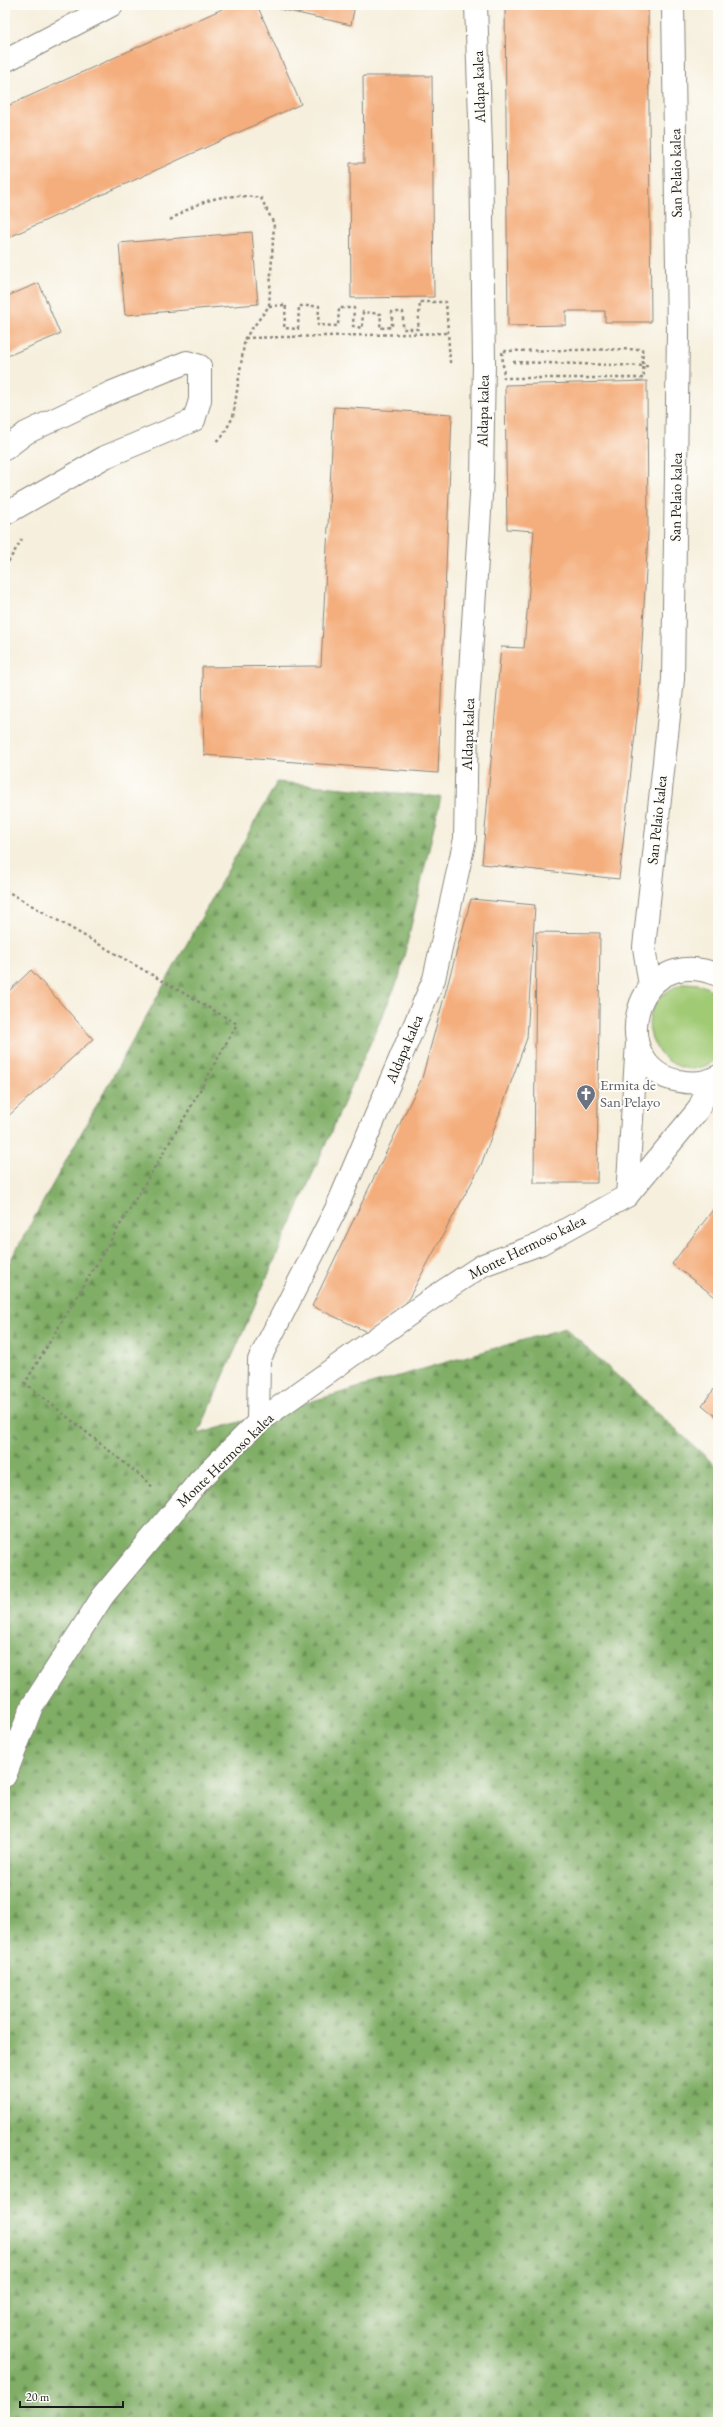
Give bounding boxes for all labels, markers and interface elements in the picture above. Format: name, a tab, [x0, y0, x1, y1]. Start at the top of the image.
street label: Aldapa kalea	[468, 50, 489, 125]
street label: San Pelaio kalea	[665, 128, 686, 218]
street label: Aldapa kalea	[472, 375, 493, 448]
street label: San Pelaio kalea	[665, 452, 686, 542]
street label: Aldapa kalea	[457, 697, 478, 772]
street label: San Pelaio kalea	[642, 774, 671, 865]
street label: Aldapa kalea	[380, 1012, 426, 1087]
place label: Ermita de San Pelayo	[600, 1075, 660, 1111]
church icon: Ermita de San Pelayo	[575, 1083, 597, 1111]
street label: Monte Hermoso kalea	[465, 1210, 588, 1283]
street label: Monte Hermoso kalea	[172, 1408, 277, 1511]
scale bar	[20, 2383, 123, 2409]
text: 20 m	[26, 2389, 50, 2405]

